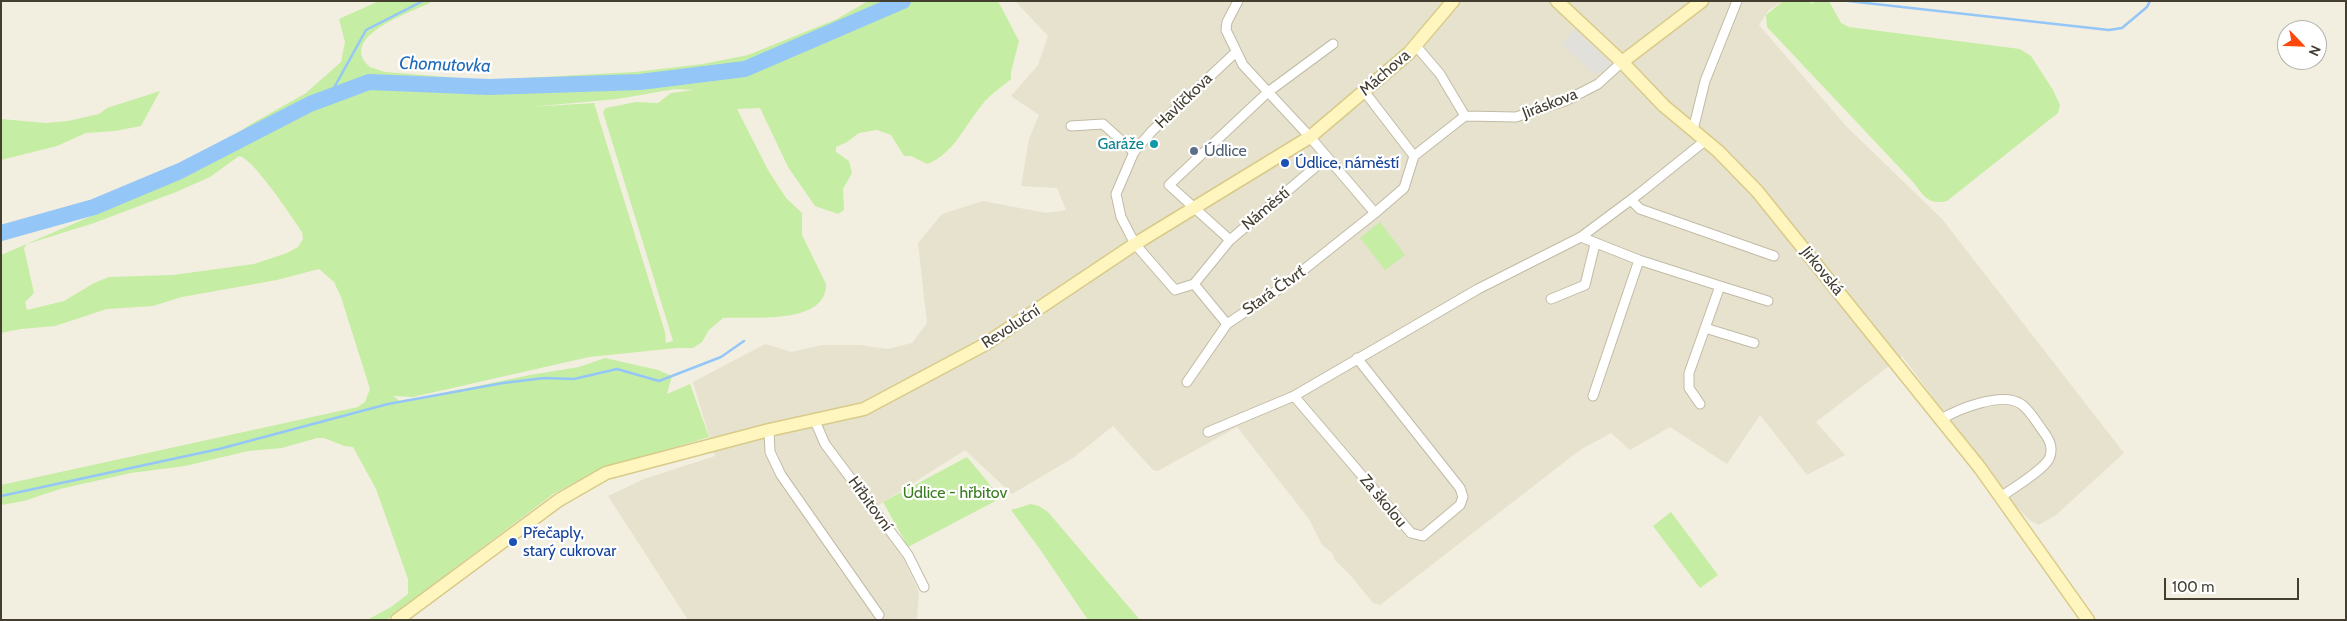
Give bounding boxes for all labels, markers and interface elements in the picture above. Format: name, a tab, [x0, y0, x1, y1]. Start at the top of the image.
north arrow	[2277, 20, 2327, 70]
text: N	[2305, 43, 2325, 59]
street label: Máchova	[1356, 46, 1414, 100]
water label: Chomutovka	[399, 53, 491, 77]
street label: Havlíčkova	[1152, 69, 1216, 133]
street label: Jiráskova	[1520, 85, 1580, 123]
place label: Garáže	[1097, 134, 1144, 154]
marker: Garáže	[1148, 138, 1160, 150]
place label: Údlice	[1204, 141, 1247, 161]
marker: Údlice	[1188, 145, 1200, 157]
place label: Údlice, náměstí	[1295, 153, 1399, 173]
marker: Údlice, náměstí	[1279, 157, 1291, 169]
street label: Náměstí	[1238, 184, 1294, 234]
street label: Jirkovská	[1797, 243, 1847, 299]
street label: Stará Čtvrť	[1239, 262, 1309, 320]
street label: Revoluční	[978, 301, 1044, 353]
street label: Za školou	[1355, 471, 1411, 531]
street label: Hřbitovní	[844, 473, 896, 535]
park label: Údlice - hřbitov	[903, 483, 1007, 503]
place label: Přečaply, starý cukrovar	[523, 523, 616, 561]
marker: Přečaply, starý cukrovar	[507, 536, 519, 548]
scale bar	[2167, 568, 2302, 600]
text: 100 m	[2172, 578, 2214, 596]

